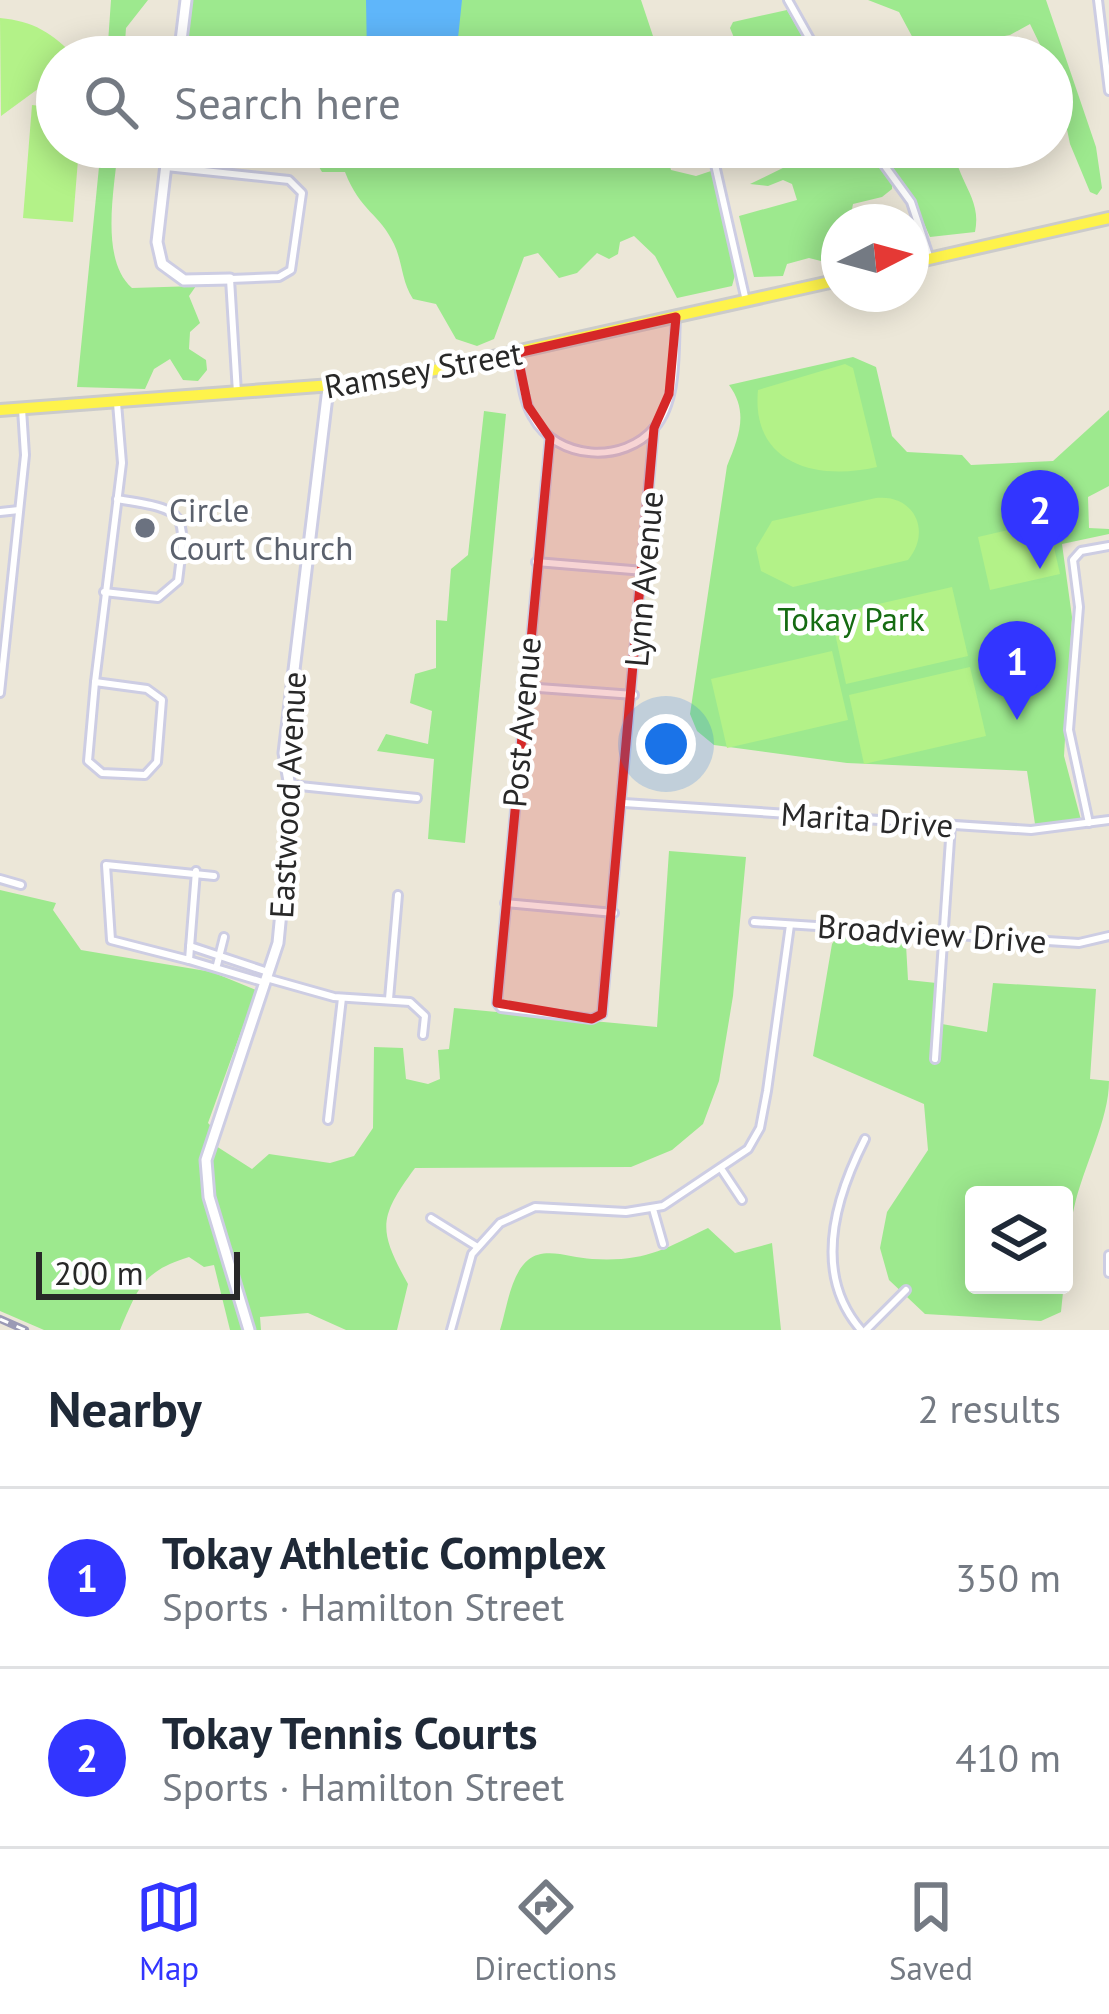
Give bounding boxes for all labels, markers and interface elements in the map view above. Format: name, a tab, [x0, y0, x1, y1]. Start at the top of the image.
search box	[36, 36, 1073, 168]
icon: search	[78, 69, 144, 135]
text: Search here	[174, 73, 401, 131]
north arrow	[821, 204, 929, 312]
street label: Ramsey Street	[321, 330, 525, 408]
pin: 2	[1001, 470, 1079, 569]
place label: Circle Court Church	[169, 488, 353, 569]
street label: Lynn Avenue	[614, 489, 672, 669]
marker: Circle Court Church	[132, 515, 158, 541]
park label: Tokay Park	[777, 597, 925, 640]
pin: 1	[978, 621, 1056, 720]
street label: Post Avenue	[492, 635, 550, 809]
street label: Eastwood Avenue	[259, 671, 315, 919]
your location	[636, 714, 696, 774]
street label: Marita Drive	[779, 792, 955, 846]
street label: Broadview Drive	[816, 904, 1048, 962]
map controls	[965, 1186, 1073, 1294]
button: layers	[965, 1186, 1073, 1294]
scale bar	[36, 1246, 240, 1299]
text: 200 m	[54, 1251, 144, 1294]
text: Nearby	[48, 1375, 202, 1441]
text: 2 results	[918, 1383, 1061, 1434]
text: Tokay Athletic Complex	[162, 1523, 606, 1581]
text: 1	[76, 1552, 98, 1603]
text: 350 m	[955, 1552, 1061, 1603]
text: Sports · Hamilton Street	[162, 1581, 564, 1632]
text: Tokay Tennis Courts	[162, 1703, 537, 1761]
text: 2	[76, 1732, 98, 1783]
text: 410 m	[955, 1732, 1061, 1783]
text: Sports · Hamilton Street	[162, 1761, 564, 1812]
tab: Map	[136, 1874, 202, 1989]
tab: Directions	[474, 1874, 617, 1989]
tab: Saved	[889, 1874, 973, 1989]

